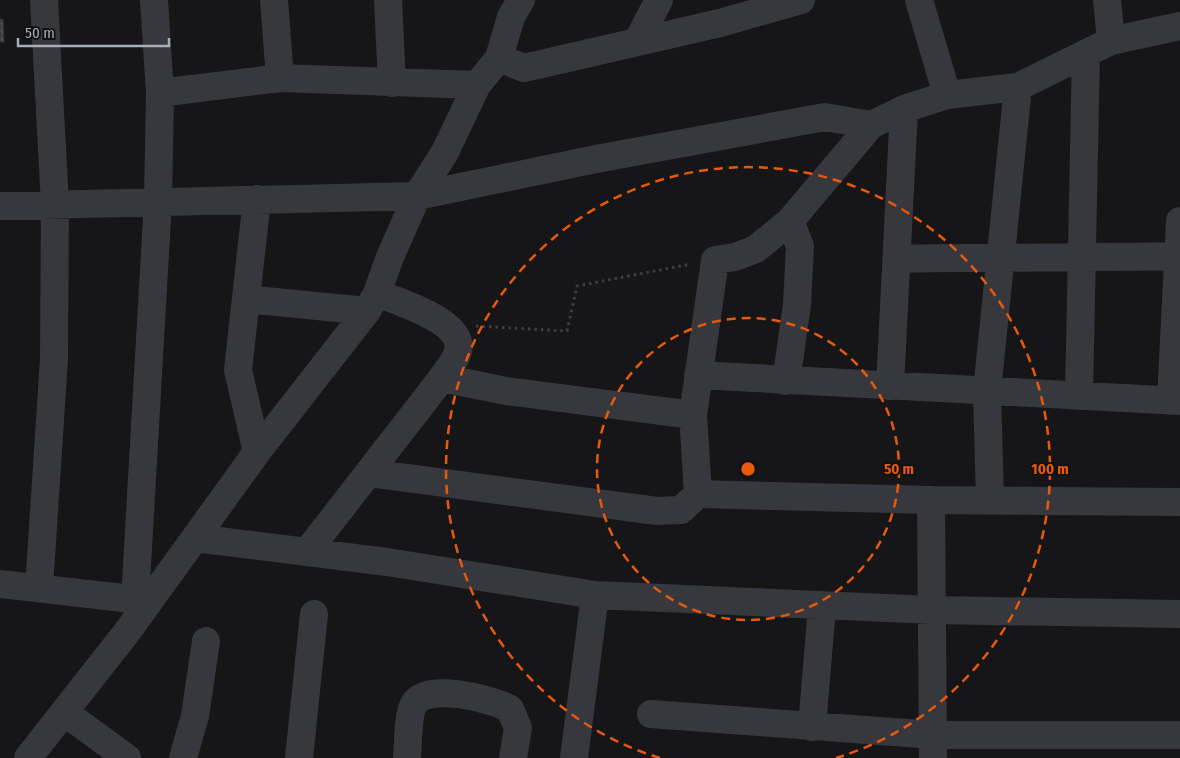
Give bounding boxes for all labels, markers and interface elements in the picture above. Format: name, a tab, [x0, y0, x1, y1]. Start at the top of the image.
scale bar	[18, 15, 169, 47]
text: 50 m	[25, 24, 55, 42]
centre of rings	[739, 460, 757, 478]
text: 50 m	[884, 460, 914, 478]
text: 100 m	[1031, 460, 1069, 478]

